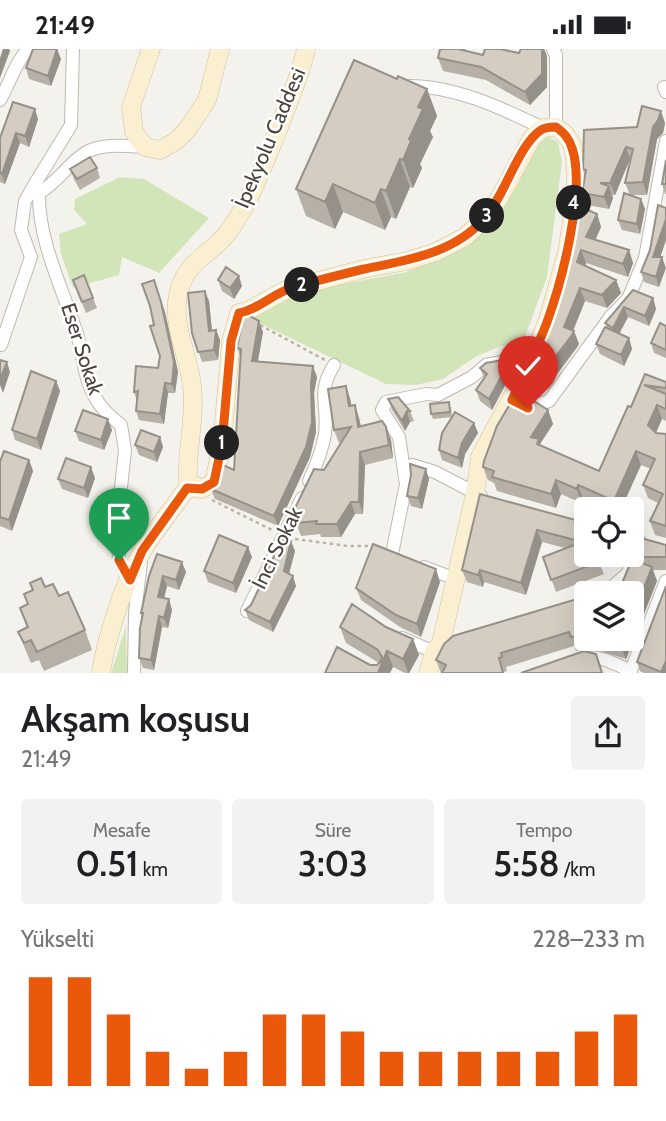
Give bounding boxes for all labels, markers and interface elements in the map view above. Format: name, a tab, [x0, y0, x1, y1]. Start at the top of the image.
text: 21:49	[35, 9, 95, 41]
street label: İpekyolu Caddesi	[229, 64, 310, 212]
pin: 4	[556, 185, 592, 221]
text: 4	[568, 191, 579, 214]
pin: 3	[470, 199, 504, 233]
text: 3	[481, 204, 492, 227]
pin: 2	[284, 267, 320, 303]
text: 2	[296, 273, 307, 296]
street label: Eser Sokak	[56, 300, 109, 398]
pin	[498, 336, 558, 408]
icon: check	[509, 347, 547, 385]
pin: 1	[204, 425, 240, 461]
text: 1	[218, 431, 225, 454]
pin	[89, 488, 149, 560]
map controls	[574, 497, 644, 651]
button: locate	[574, 497, 644, 567]
icon: arrive	[100, 499, 138, 537]
street label: İnci Sokak	[246, 502, 307, 593]
button: layers	[574, 581, 644, 651]
text: Akşam koşusu	[21, 695, 250, 742]
button: share	[571, 696, 645, 770]
text: 21:49	[21, 745, 72, 773]
text: Mesafe	[93, 819, 150, 842]
text: Süre	[315, 819, 351, 842]
text: Tempo	[516, 819, 572, 842]
text: 0.51	[75, 842, 138, 885]
text: 3:03	[298, 842, 368, 885]
text: 5:58	[493, 842, 560, 885]
text: km	[138, 858, 168, 881]
text: /km	[560, 858, 595, 881]
text: Yükselti	[21, 925, 94, 953]
text: 228–233 m	[533, 925, 645, 953]

